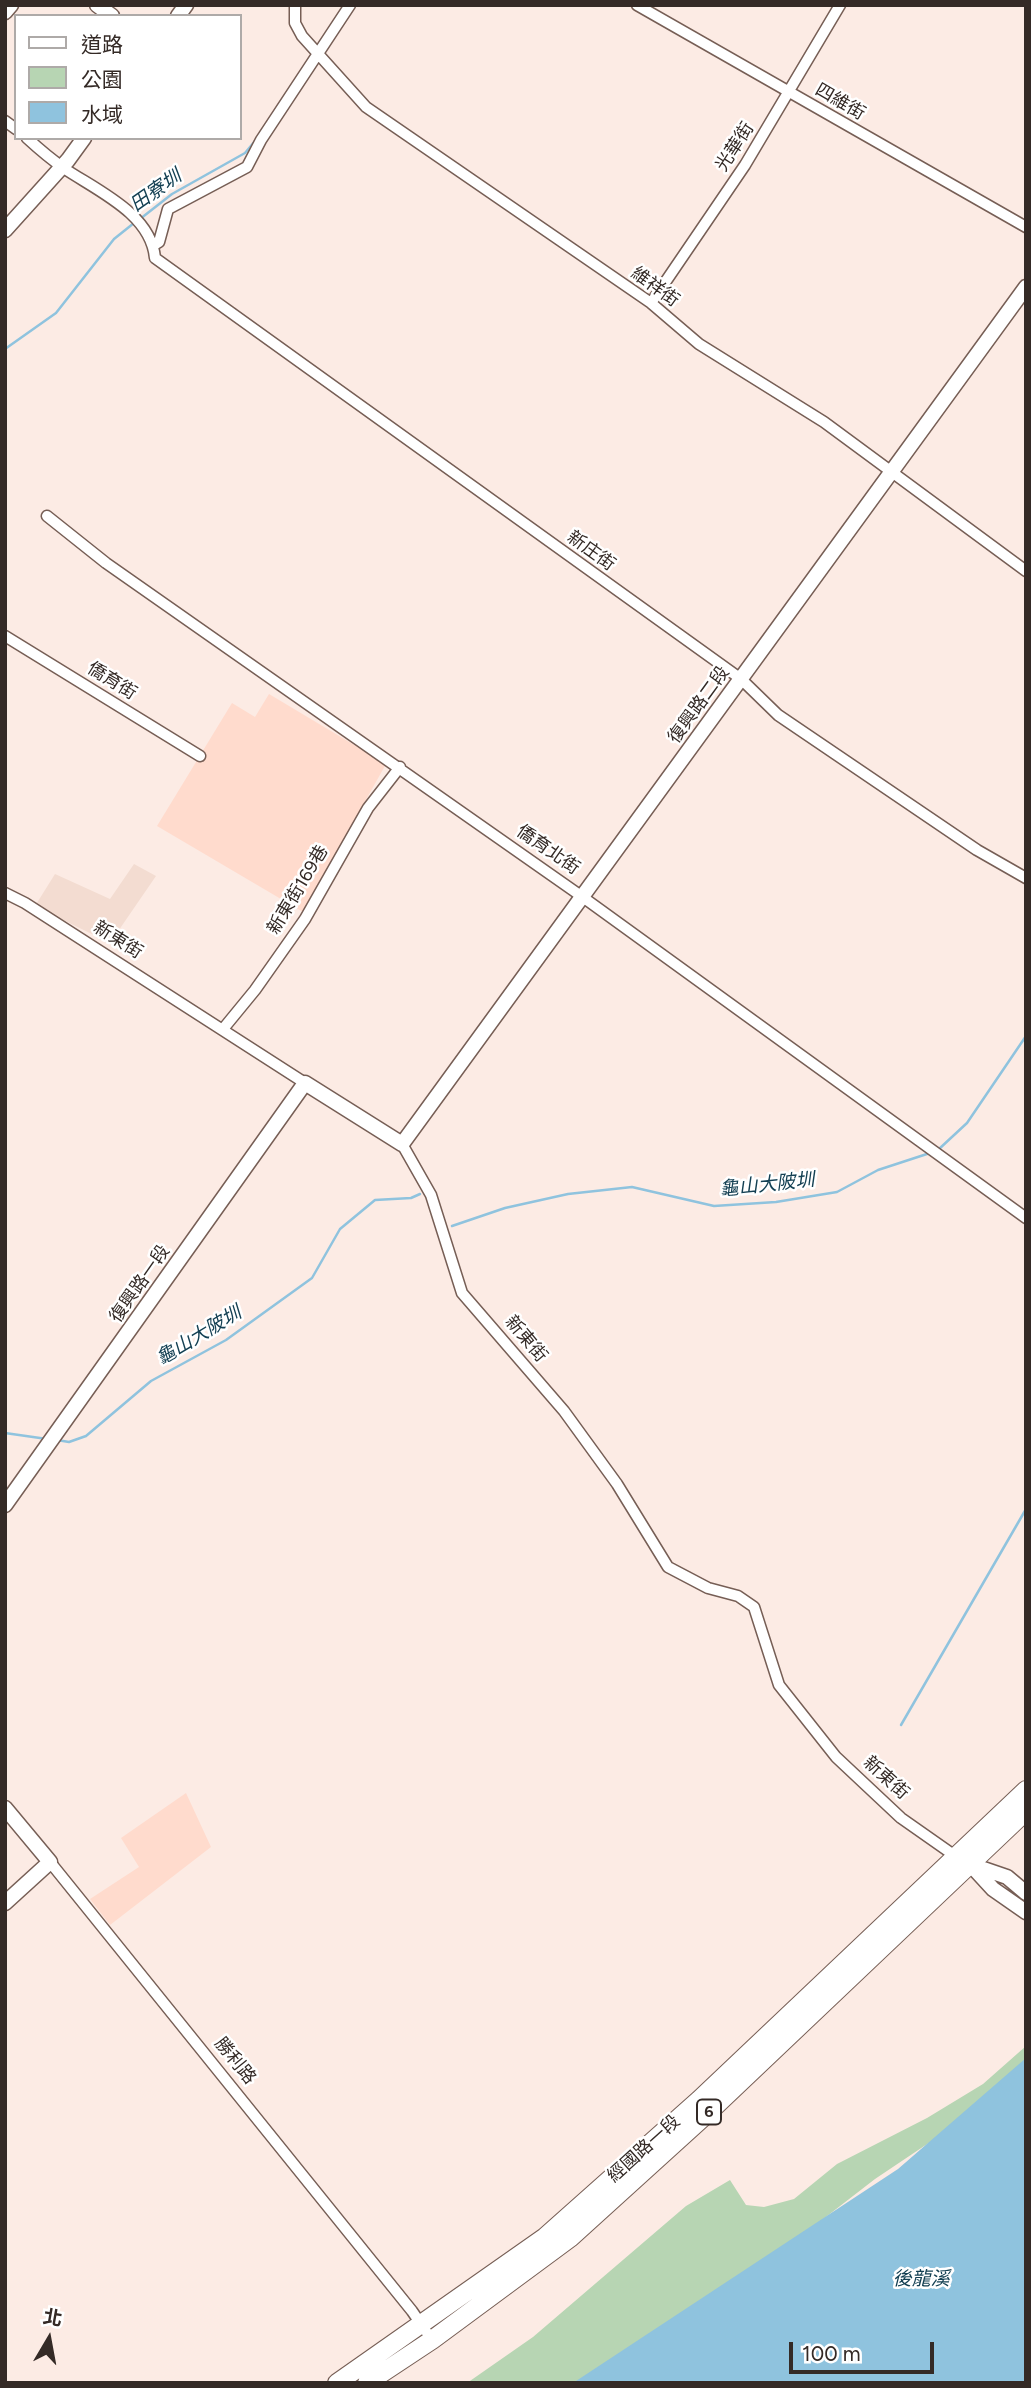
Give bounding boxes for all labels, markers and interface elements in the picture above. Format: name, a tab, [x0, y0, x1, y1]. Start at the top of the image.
legend	[14, 14, 242, 140]
text: 道路	[81, 32, 123, 57]
text: 公園	[81, 67, 123, 92]
street label: 四維街	[811, 79, 869, 125]
text: 水域	[81, 102, 123, 127]
street label: 光華街	[711, 118, 759, 176]
water label: 田寮圳	[126, 165, 186, 217]
street label: 維祥街	[627, 262, 683, 312]
street label: 新庄街	[563, 526, 619, 576]
street label: 僑育街	[83, 658, 141, 704]
street label: 復興路二段	[664, 662, 734, 748]
street label: 僑育北街	[512, 821, 584, 879]
street label: 新東街169巷	[263, 842, 333, 938]
street label: 新東街	[89, 917, 147, 963]
water label: 龜山大陂圳	[719, 1169, 815, 1201]
street label: 復興路一段	[105, 1241, 175, 1327]
water label: 龜山大陂圳	[152, 1302, 246, 1370]
street label: 新東街	[500, 1311, 552, 1367]
street label: 新東街	[859, 1752, 913, 1804]
street label: 勝利路	[210, 2033, 260, 2089]
road number: 6	[697, 2100, 721, 2124]
street label: 經國路一段	[603, 2111, 685, 2187]
water label: 後龍溪	[893, 2268, 949, 2290]
north arrow	[14, 2304, 84, 2374]
text: 北	[41, 2305, 64, 2331]
scale bar	[793, 2328, 938, 2372]
text: 100 m	[802, 2341, 861, 2366]

